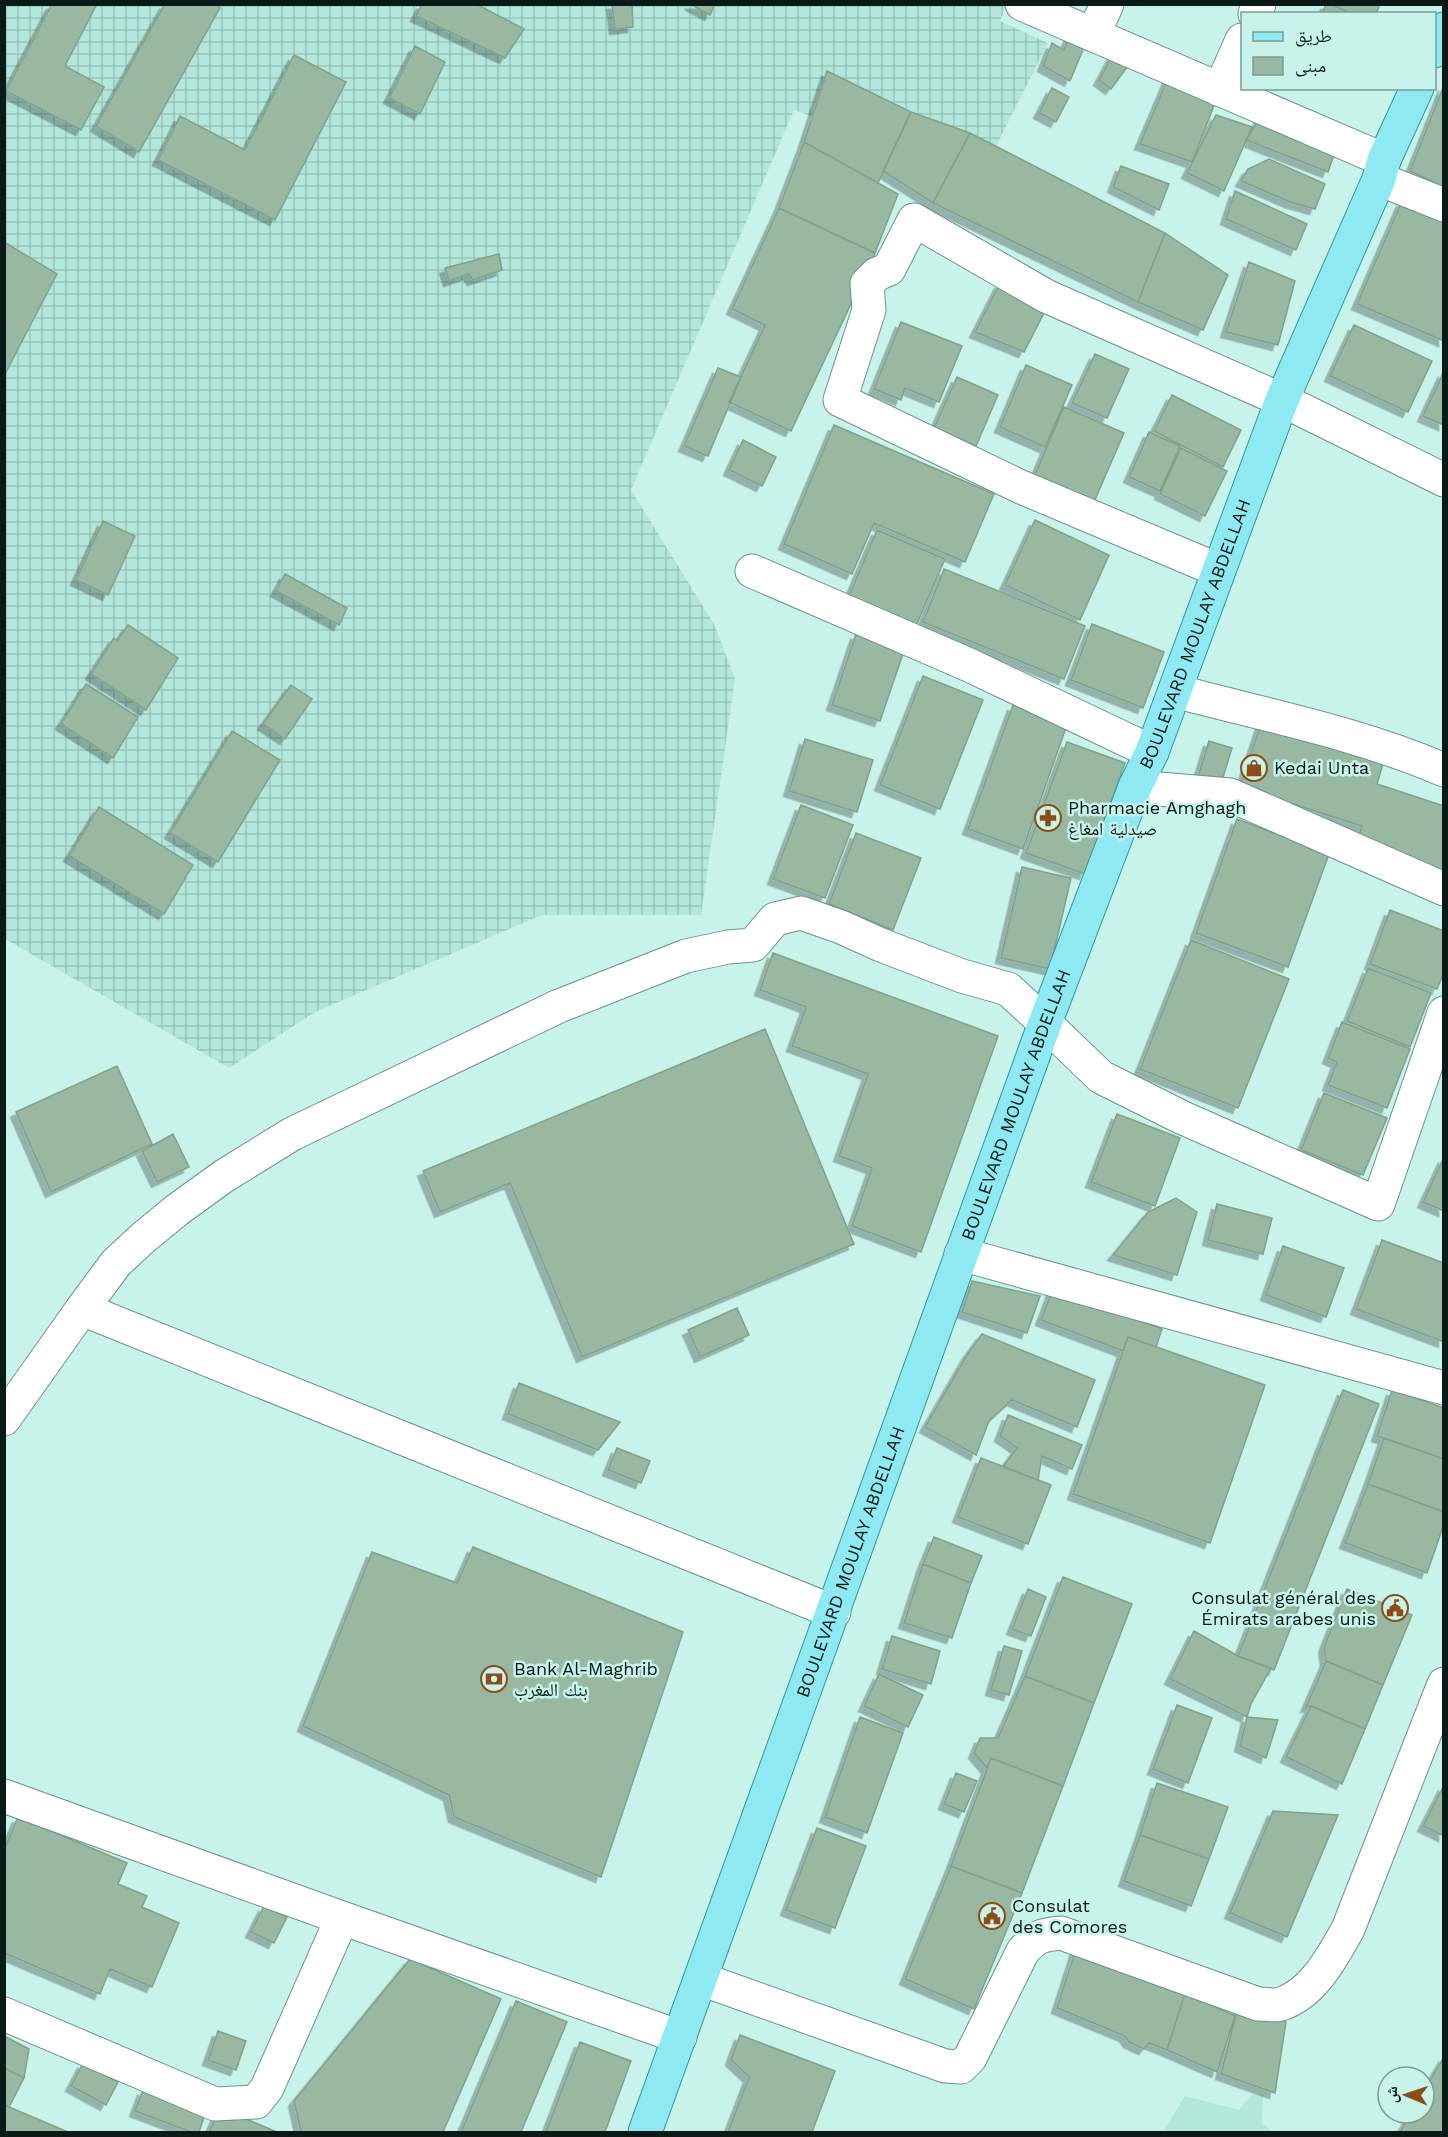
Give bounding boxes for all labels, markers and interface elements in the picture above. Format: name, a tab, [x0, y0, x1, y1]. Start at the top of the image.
legend	[1241, 12, 1436, 90]
text: طريق	[1295, 25, 1332, 47]
text: مبنى	[1295, 55, 1326, 77]
street label: BOULEVARD MOULAY ABDELLAH	[1134, 496, 1255, 772]
shop icon: Kedai Unta	[1239, 753, 1269, 783]
place label: Kedai Unta	[1274, 757, 1369, 778]
place label: Pharmacie Amghagh صيدلية امغاغ	[1068, 797, 1246, 840]
pharmacy icon: Pharmacie Amghagh صيدلية امغاغ	[1033, 803, 1063, 833]
street label: BOULEVARD MOULAY ABDELLAH	[957, 966, 1074, 1243]
street label: BOULEVARD MOULAY ABDELLAH	[792, 1423, 909, 1700]
place label: Consulat général des Émirats arabes unis	[1191, 1587, 1376, 1629]
public building icon: Consulat général des Émirats arabes unis	[1380, 1593, 1410, 1623]
place label: Bank Al-Maghrib بنك المغرب	[514, 1658, 658, 1701]
bank icon: Bank Al-Maghrib بنك المغرب	[479, 1664, 509, 1694]
place label: Consulat des Comores	[1012, 1895, 1127, 1937]
public building icon: Consulat des Comores	[977, 1901, 1007, 1931]
north arrow	[1376, 2065, 1436, 2125]
text: ش	[1382, 2086, 1401, 2103]

